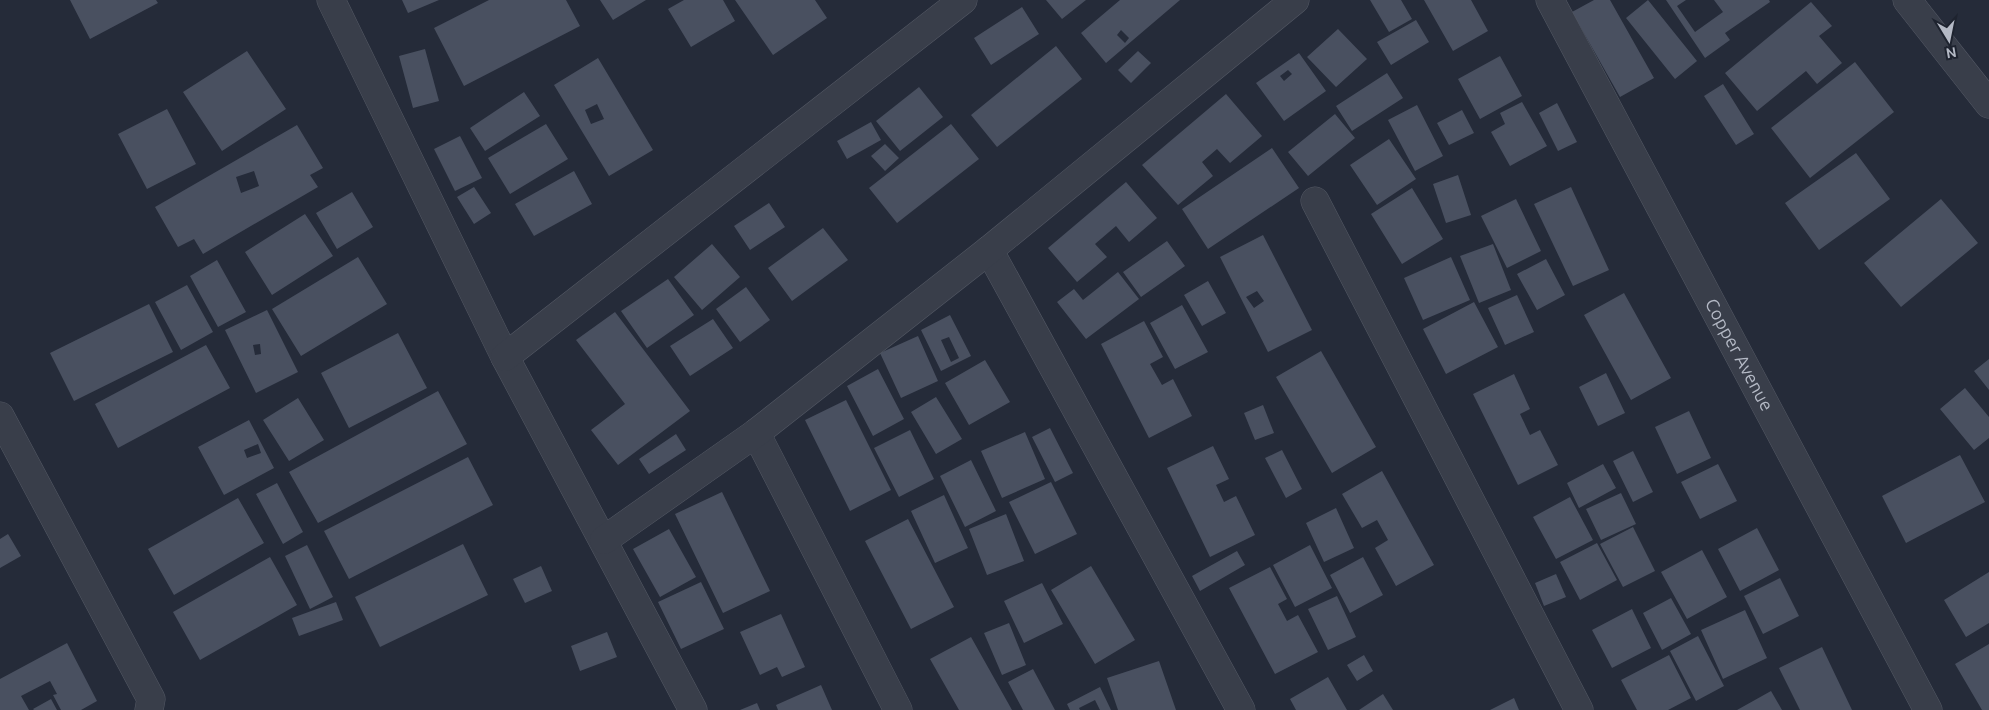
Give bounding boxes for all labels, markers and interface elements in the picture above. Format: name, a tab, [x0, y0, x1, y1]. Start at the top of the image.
north arrow	[1924, 15, 1974, 65]
text: N	[1945, 44, 1958, 62]
street label: Copper Avenue	[1702, 295, 1778, 414]

